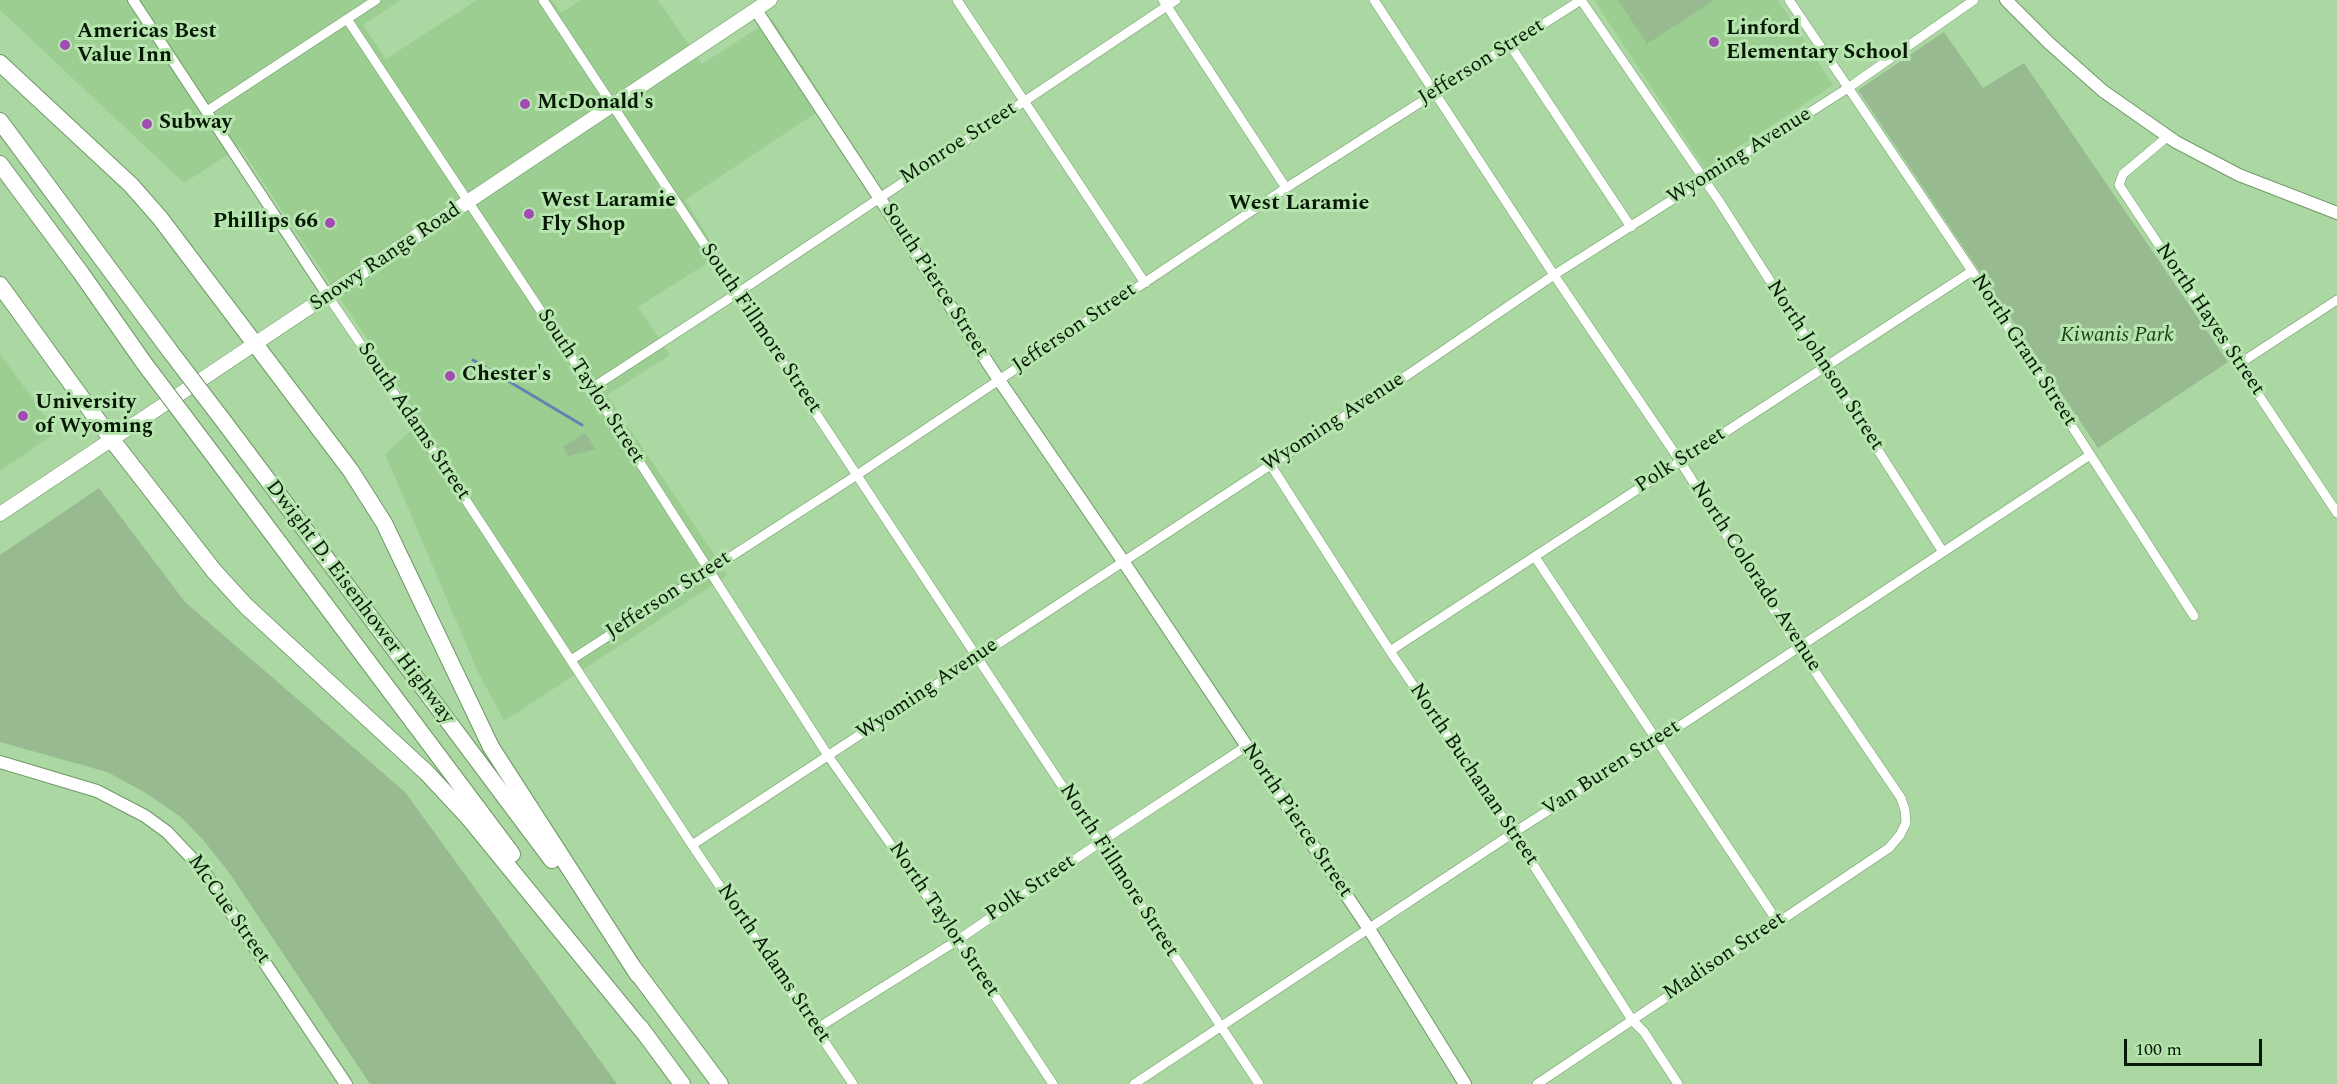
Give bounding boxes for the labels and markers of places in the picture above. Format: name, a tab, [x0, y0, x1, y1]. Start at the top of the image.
place label: Linford Elementary School	[1726, 17, 1909, 67]
place label: Americas Best Value Inn	[77, 20, 217, 70]
marker: Linford Elementary School	[1707, 35, 1721, 49]
marker: Americas Best Value Inn	[58, 38, 72, 52]
place label: McDonald's	[537, 91, 654, 117]
marker: McDonald's	[518, 97, 532, 111]
place label: Subway	[159, 111, 232, 137]
marker: Subway	[140, 117, 154, 131]
place label: West Laramie Fly Shop	[541, 189, 676, 239]
marker: West Laramie Fly Shop	[522, 207, 536, 221]
place label: Phillips 66	[213, 210, 318, 236]
marker: Phillips 66	[323, 216, 337, 230]
place label: Chester's	[462, 363, 551, 389]
marker: Chester's	[443, 369, 457, 383]
place label: University of Wyoming	[35, 391, 153, 441]
marker: University of Wyoming	[16, 409, 30, 423]

